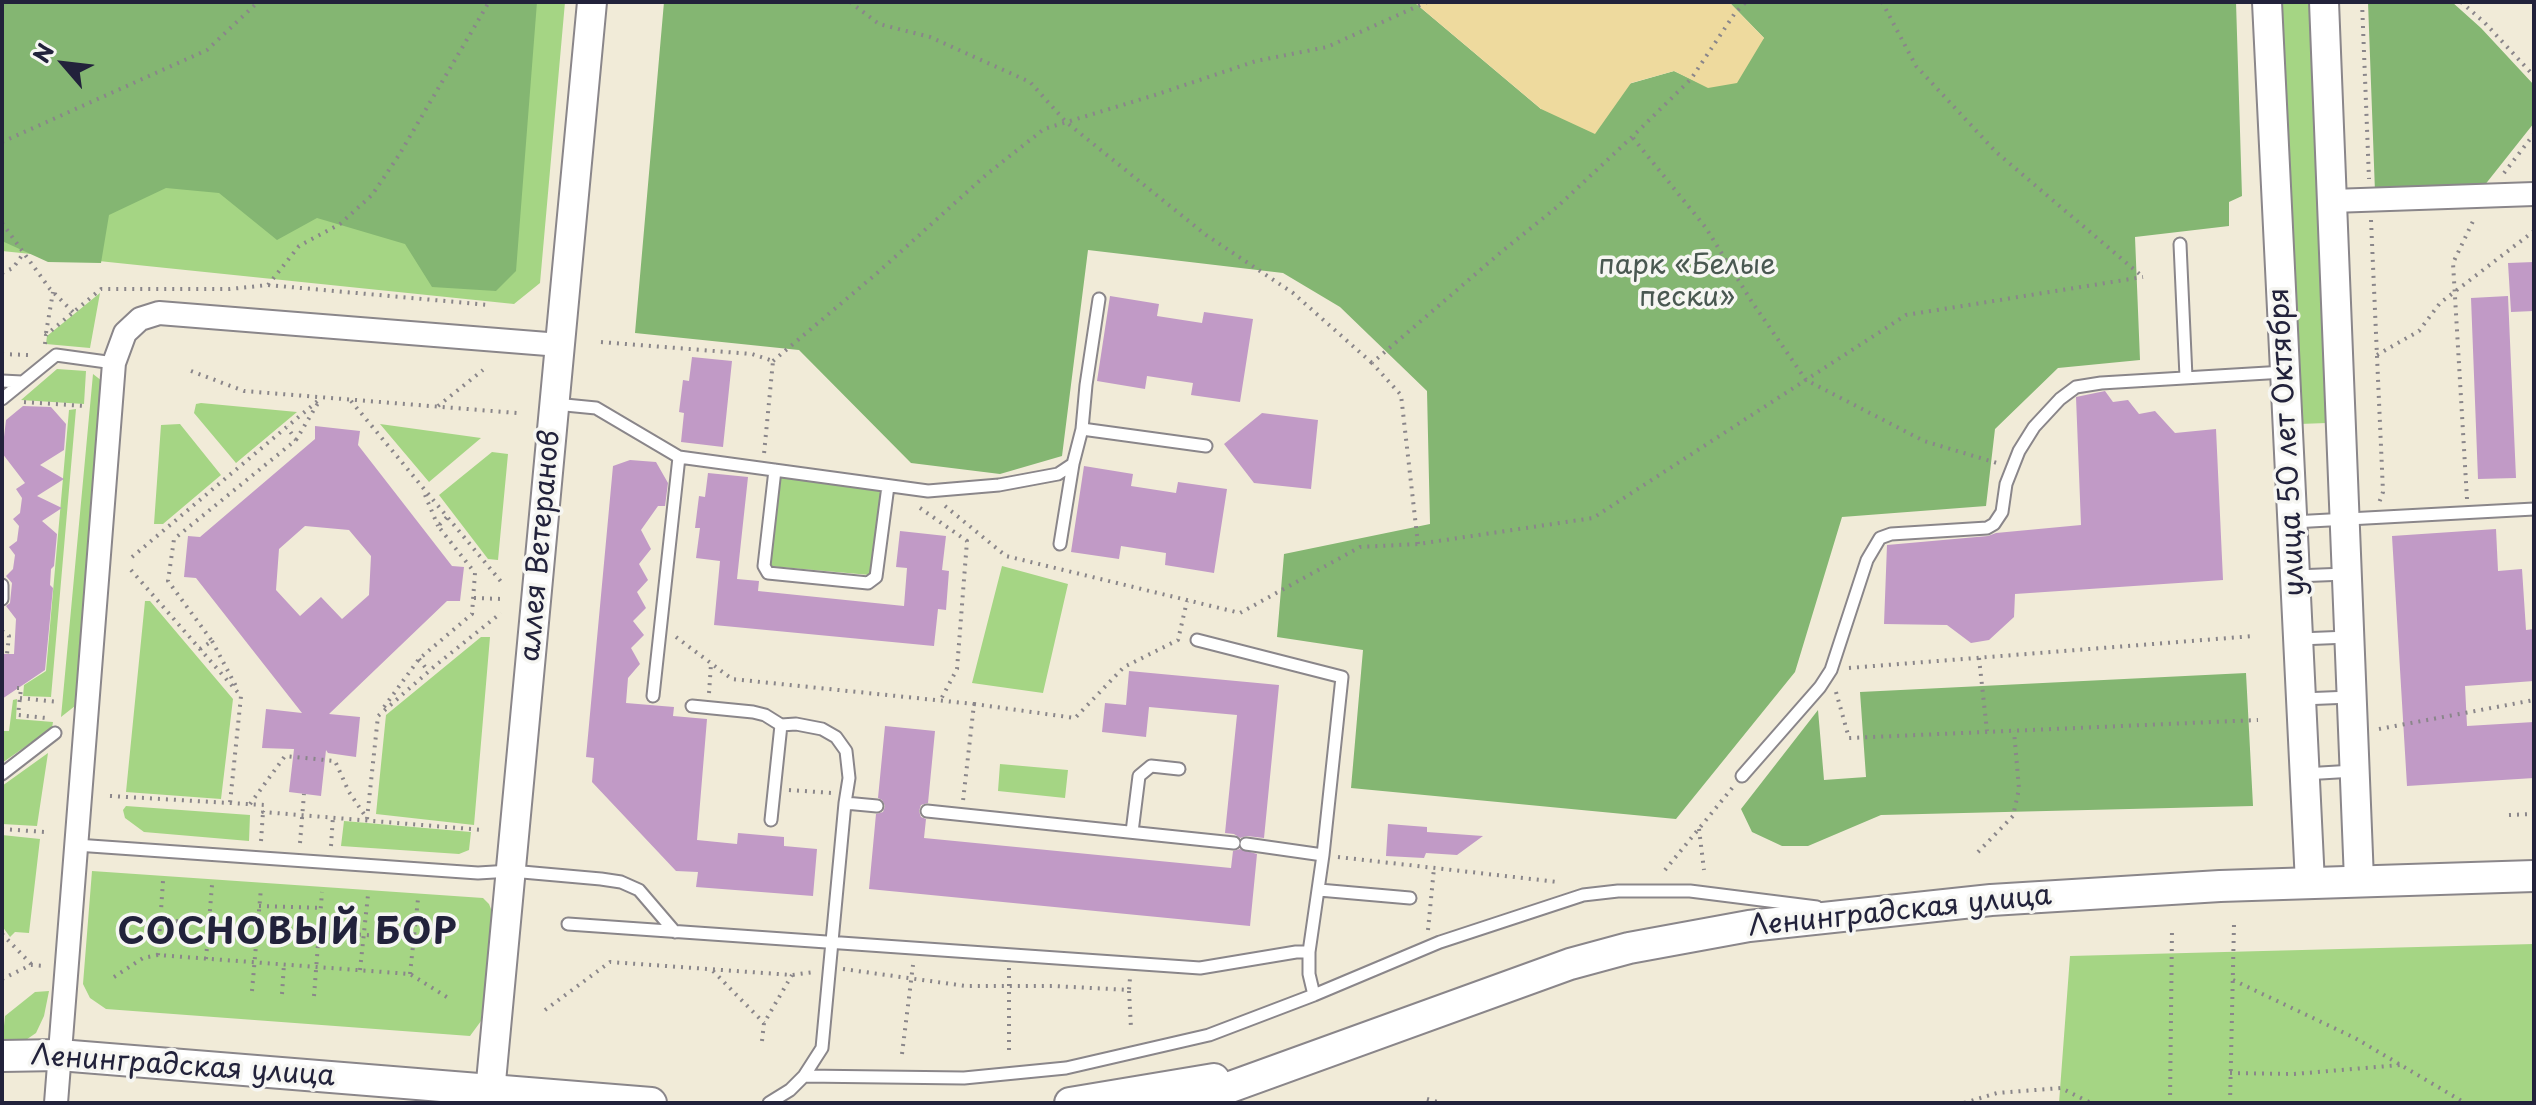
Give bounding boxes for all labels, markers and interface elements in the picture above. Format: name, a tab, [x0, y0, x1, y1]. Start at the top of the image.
north arrow	[24, 24, 104, 104]
text: N	[24, 37, 61, 68]
park label: парк «Белые пески»	[1598, 249, 1776, 315]
street label: улица 50 лет Октября	[2263, 287, 2313, 597]
street label: аллея Ветеранов	[514, 429, 568, 663]
street label: Ленинградская улица	[1747, 879, 2053, 945]
district label: СОСНОВЫЙ БОР	[118, 912, 458, 956]
street label: Ленинградская улица	[30, 1040, 336, 1094]

